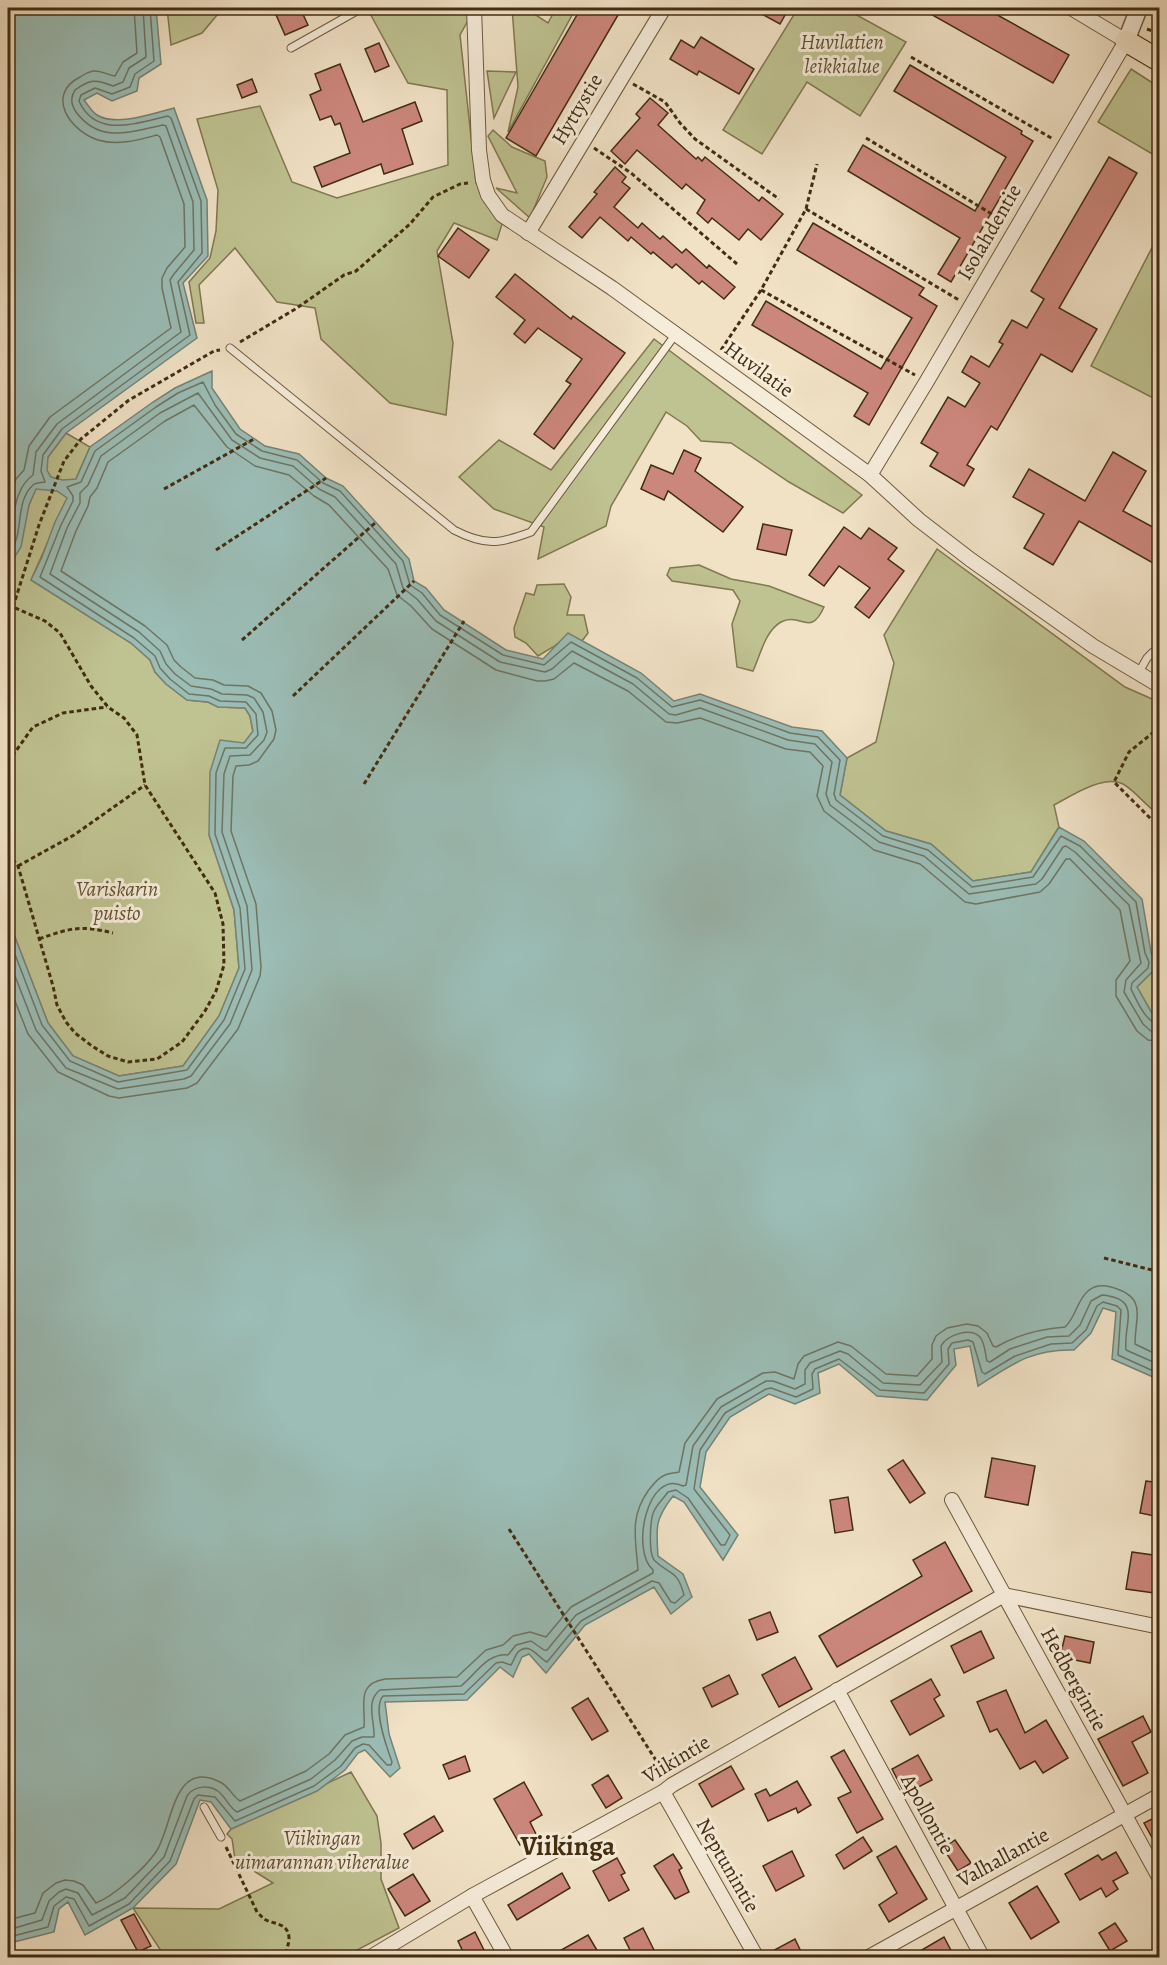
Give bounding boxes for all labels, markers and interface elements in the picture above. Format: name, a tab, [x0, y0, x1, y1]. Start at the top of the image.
park label: Huvilatien leikkialue	[800, 28, 884, 80]
street label: Hyttystie	[545, 68, 609, 150]
street label: Isolahdentie	[950, 179, 1028, 285]
street label: Huvilatie	[719, 334, 799, 404]
park label: Variskarin puisto	[76, 875, 158, 927]
street label: Hedbergintie	[1034, 1622, 1114, 1736]
street label: Viikintie	[636, 1728, 715, 1791]
street label: Apollontie	[894, 1768, 962, 1859]
street label: Neptunintie	[690, 1813, 766, 1917]
street label: Valhallantie	[951, 1820, 1054, 1894]
park label: Viikingan uimarannan viheralue	[235, 1824, 410, 1876]
district label: Viikinga	[520, 1828, 615, 1864]

